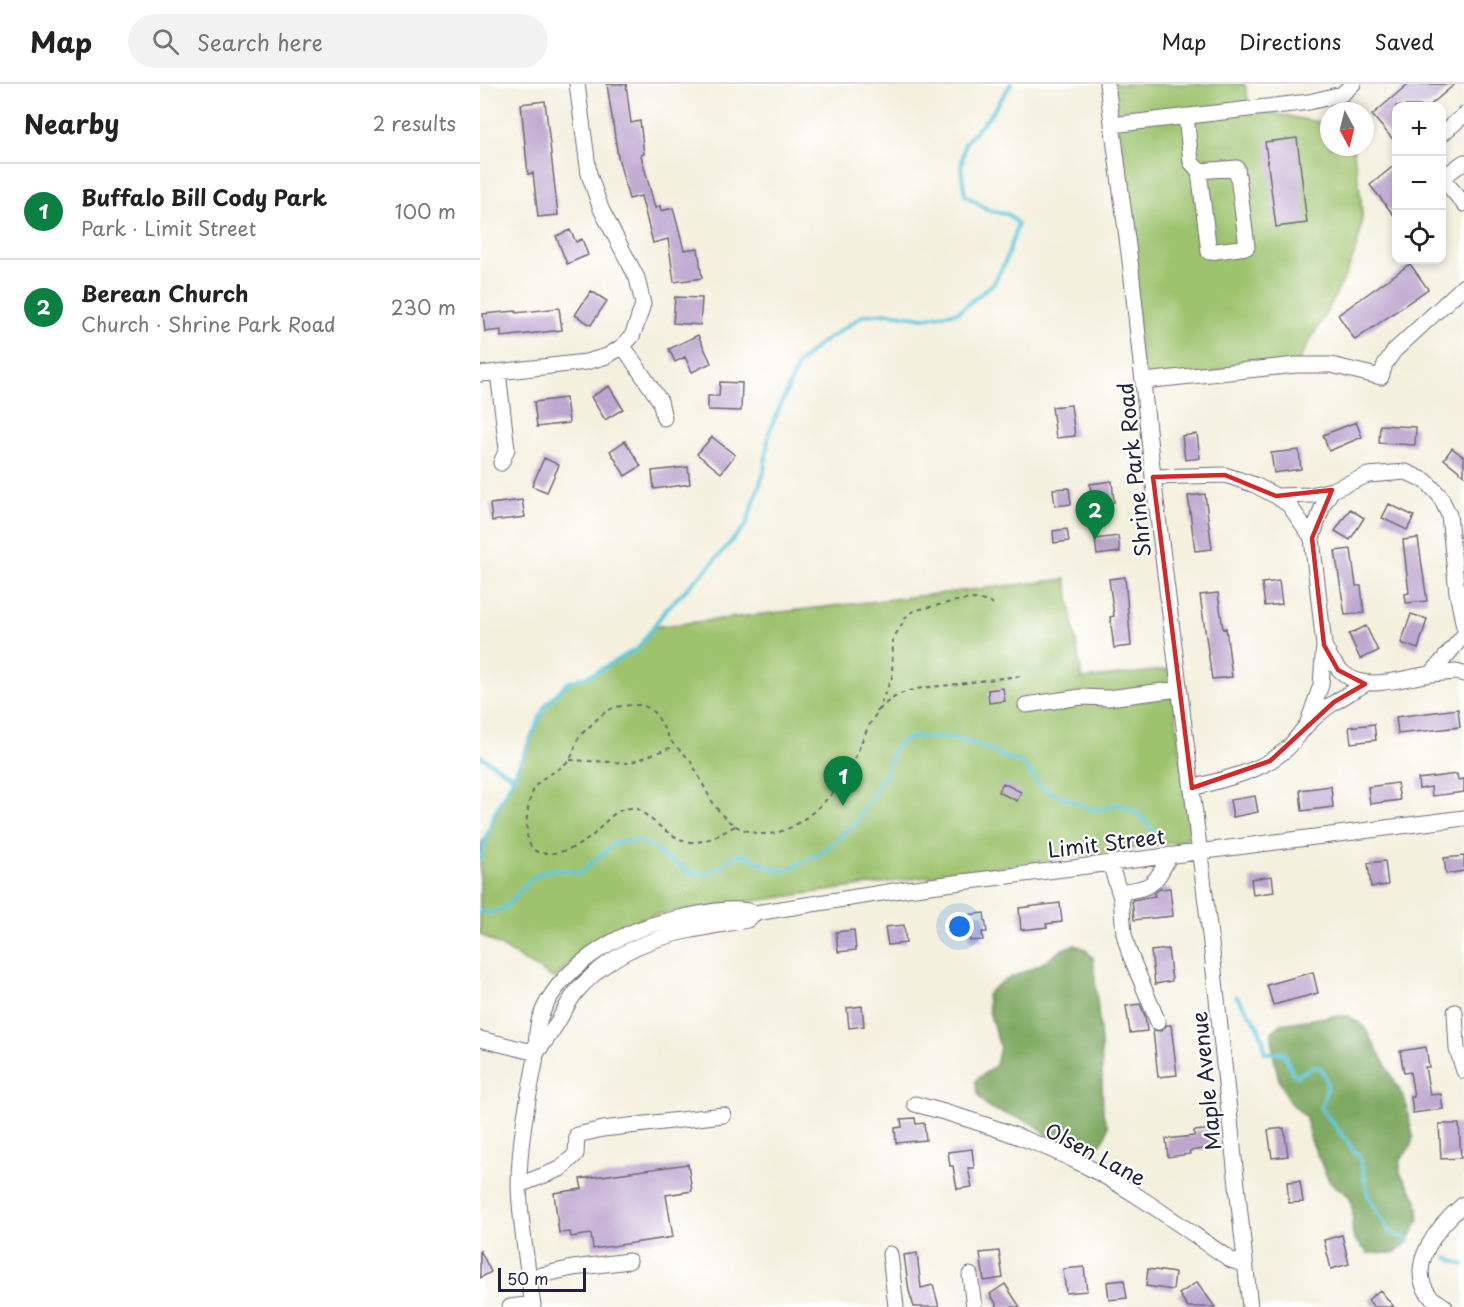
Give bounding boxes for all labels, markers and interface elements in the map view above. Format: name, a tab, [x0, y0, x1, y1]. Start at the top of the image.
search box	[128, 14, 548, 68]
text: Map	[30, 20, 92, 63]
icon: search	[149, 25, 182, 58]
text: Search here	[197, 25, 323, 58]
text: Map	[1161, 25, 1206, 57]
text: Directions	[1239, 25, 1341, 57]
text: Saved	[1374, 25, 1434, 57]
north arrow	[1320, 102, 1374, 156]
map controls	[1392, 102, 1446, 264]
button: +	[1392, 102, 1446, 156]
text: Nearby	[24, 104, 119, 143]
text: 2 results	[373, 108, 456, 138]
button: −	[1392, 156, 1446, 210]
text: Buffalo Bill Cody Park	[81, 180, 327, 213]
text: 1	[39, 196, 48, 226]
text: 100 m	[395, 196, 456, 226]
button: locate	[1392, 210, 1446, 264]
text: Park · Limit Street	[81, 213, 256, 243]
text: Berean Church	[81, 276, 249, 309]
text: 2	[36, 292, 51, 322]
text: 230 m	[391, 292, 456, 322]
text: Church · Shrine Park Road	[81, 309, 336, 339]
street label: Shrine Park Road	[1108, 381, 1158, 559]
pin: 2	[1076, 490, 1114, 540]
pin: 1	[824, 756, 862, 806]
street label: Limit Street	[1046, 819, 1166, 865]
your location	[945, 912, 974, 941]
street label: Maple Avenue	[1182, 1010, 1228, 1152]
street label: Olsen Lane	[1040, 1113, 1152, 1193]
scale bar	[498, 1265, 586, 1292]
text: 50 m	[507, 1266, 548, 1290]

